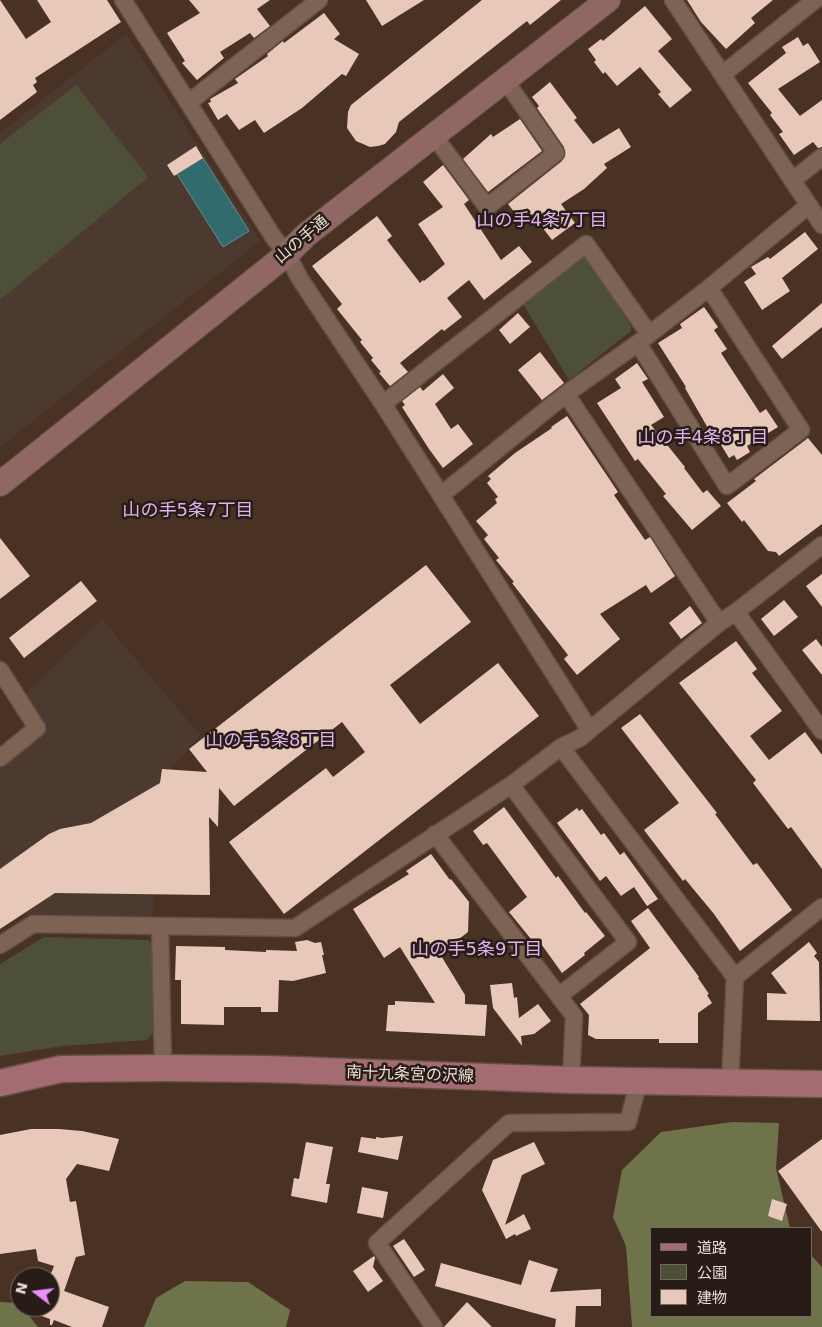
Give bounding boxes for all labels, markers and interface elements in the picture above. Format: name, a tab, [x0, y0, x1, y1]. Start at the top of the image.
district label: 山の手4条7丁目	[477, 210, 607, 232]
street label: 山の手通	[271, 212, 333, 268]
district label: 山の手4条8丁目	[638, 427, 768, 449]
district label: 山の手5条7丁目	[123, 500, 253, 522]
district label: 山の手5条8丁目	[206, 730, 336, 752]
district label: 山の手5条9丁目	[412, 939, 542, 961]
street label: 南十九条宮の沢線	[346, 1063, 474, 1087]
legend	[650, 1227, 812, 1317]
text: 道路	[697, 1239, 727, 1257]
text: 公園	[697, 1264, 727, 1282]
north arrow	[10, 1267, 60, 1317]
text: N	[12, 1281, 31, 1296]
text: 建物	[697, 1289, 727, 1307]

